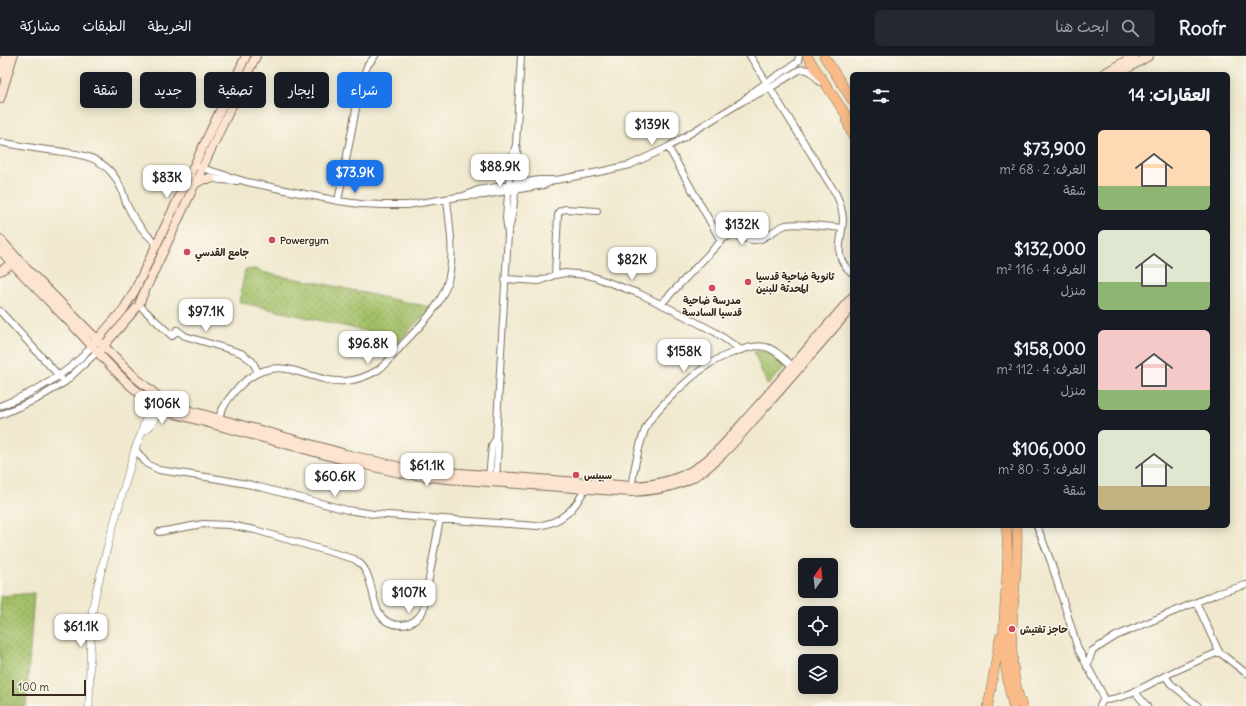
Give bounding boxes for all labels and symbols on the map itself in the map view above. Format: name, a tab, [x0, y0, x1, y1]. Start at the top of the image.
pin: $139K	[624, 112, 680, 146]
pin: $88.9K	[467, 154, 533, 188]
pin: $73.9K	[322, 160, 388, 194]
pin: $83K	[143, 165, 191, 199]
pin: $132K	[714, 212, 770, 246]
place label: Powergym	[280, 234, 329, 247]
marker: Powergym	[267, 235, 277, 245]
place label: جامع القدسي	[195, 246, 250, 262]
marker: جامع القدسي	[182, 247, 192, 257]
pin: $82K	[608, 247, 656, 281]
place label: ثانوية ضاحية قدسيا المحدثة للبنين	[756, 270, 835, 295]
marker: ثانوية ضاحية قدسيا المحدثة للبنين	[743, 277, 753, 287]
marker: مدرسة ضاحية قدسيا السادسة	[707, 283, 717, 293]
place label: مدرسة ضاحية قدسيا السادسة	[682, 294, 742, 319]
pin: $97.1K	[173, 299, 239, 333]
pin: $96.8K	[335, 331, 401, 365]
pin: $158K	[656, 339, 712, 373]
pin: $106K	[134, 391, 190, 425]
pin: $61.1K	[394, 453, 460, 487]
pin: $60.6K	[302, 464, 368, 498]
place label: سبينس	[584, 469, 613, 482]
marker: سبينس	[571, 470, 581, 480]
north arrow	[798, 558, 838, 598]
pin: $107K	[381, 580, 437, 614]
pin: $61.1K	[48, 614, 114, 648]
place label: حاجز تفتيش	[1020, 623, 1068, 636]
marker: حاجز تفتيش	[1007, 624, 1017, 634]
scale bar	[12, 678, 86, 697]

